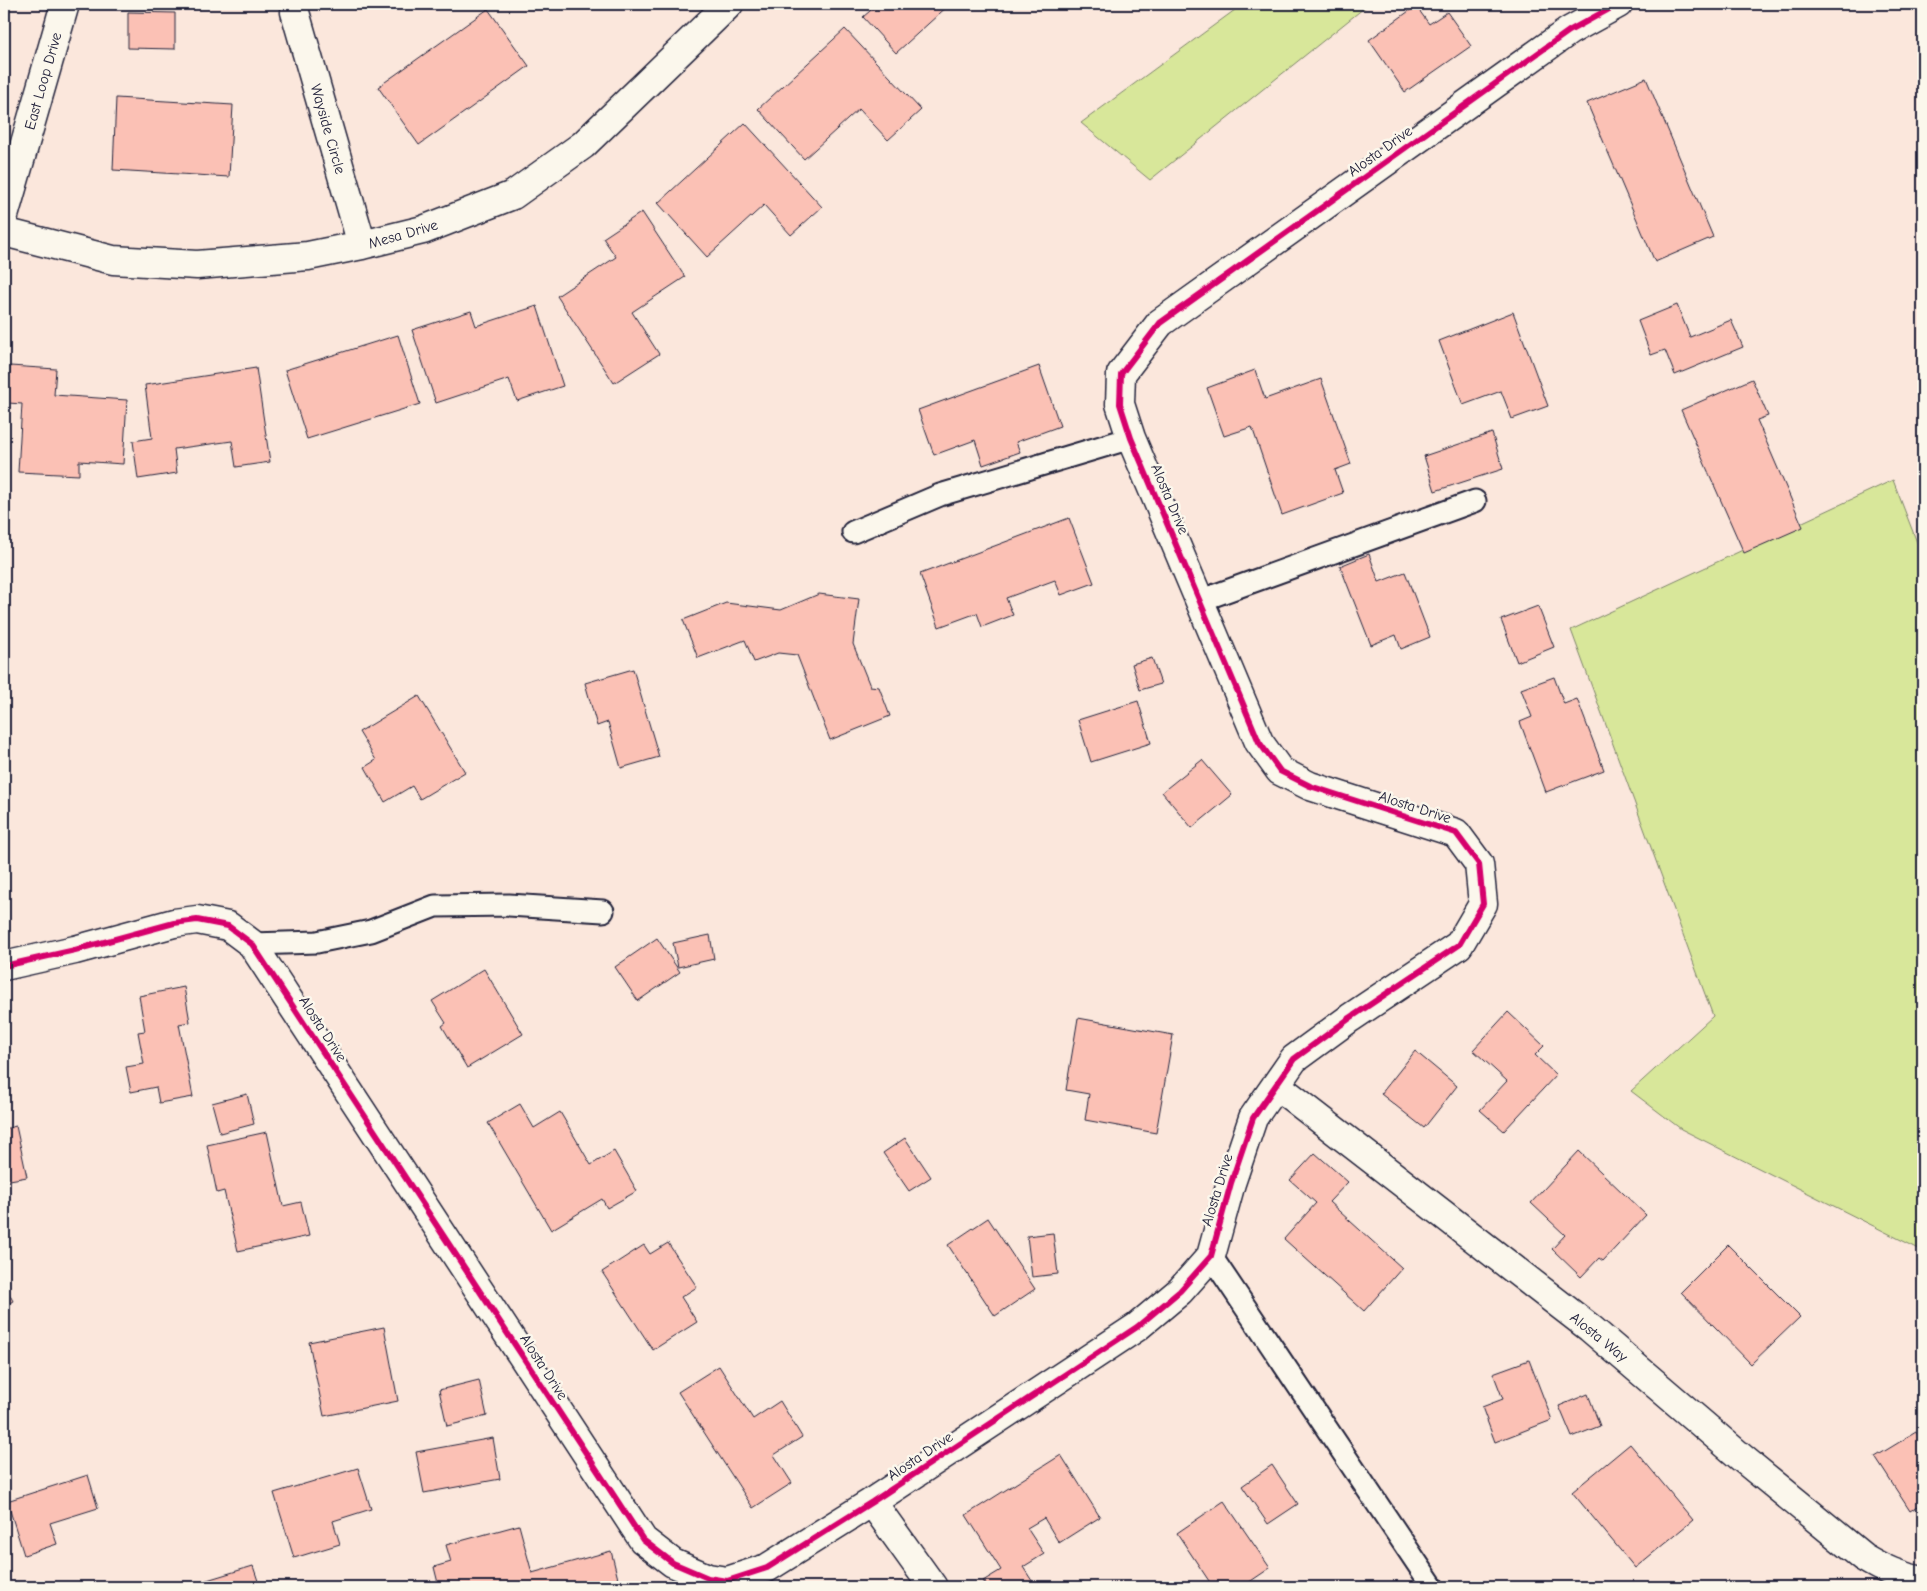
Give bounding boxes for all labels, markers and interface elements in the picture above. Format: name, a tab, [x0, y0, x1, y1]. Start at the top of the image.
street label: East Loop Drive	[20, 30, 66, 132]
street label: Wayside Circle	[307, 82, 350, 177]
street label: Alosta Drive	[1344, 121, 1416, 180]
street label: Mesa Drive	[366, 215, 440, 252]
street label: Alosta Drive	[1147, 461, 1193, 537]
street label: Alosta Drive	[1377, 787, 1454, 827]
street label: Alosta Drive	[295, 993, 351, 1066]
street label: Alosta Drive	[1197, 1151, 1237, 1228]
street label: Alosta Way	[1566, 1308, 1632, 1366]
street label: Alosta Drive	[516, 1331, 572, 1404]
street label: Alosta Drive	[884, 1427, 956, 1484]

